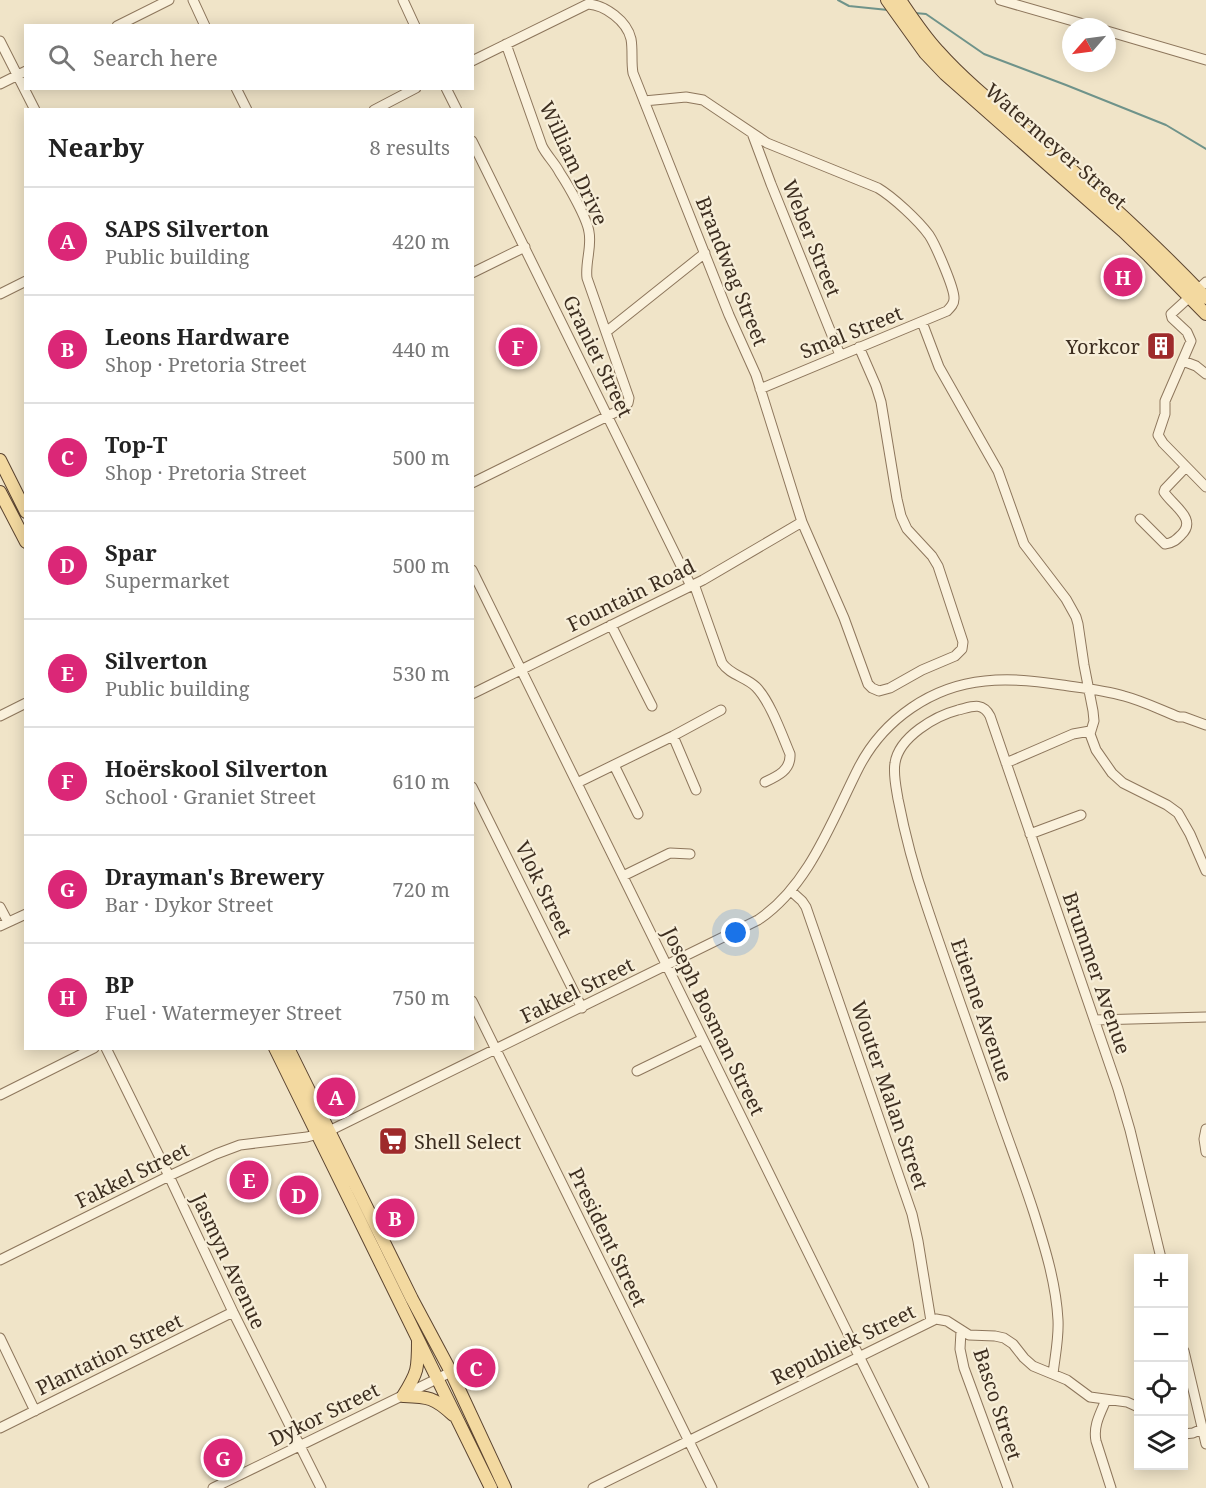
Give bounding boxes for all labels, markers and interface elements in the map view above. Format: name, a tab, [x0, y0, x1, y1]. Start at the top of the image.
north arrow	[1062, 18, 1116, 72]
search box	[24, 24, 474, 90]
icon: search	[45, 41, 78, 74]
text: Search here	[93, 42, 218, 72]
street label: Watermeyer Street	[979, 77, 1133, 215]
street label: William Drive	[533, 97, 615, 229]
text: Nearby	[48, 129, 144, 165]
text: 8 results	[370, 134, 450, 161]
street label: Weber Street	[776, 176, 848, 300]
street label: Brandwag Street	[690, 192, 774, 350]
text: SAPS Silverton	[105, 213, 269, 243]
text: A	[60, 228, 75, 255]
text: 420 m	[392, 228, 450, 255]
text: Public building	[105, 243, 250, 270]
pin: H	[1104, 254, 1142, 300]
street label: Graniet Street	[557, 290, 639, 422]
street label: Smal Street	[796, 299, 906, 365]
text: Leons Hardware	[105, 321, 290, 351]
pin: F	[498, 324, 538, 370]
building icon: Yorkcor	[1145, 330, 1177, 362]
place label: Yorkcor	[1065, 333, 1141, 360]
text: B	[61, 336, 74, 363]
text: 440 m	[392, 336, 450, 363]
text: Shop · Pretoria Street	[105, 351, 307, 378]
text: Top-T	[105, 429, 167, 459]
text: C	[61, 444, 74, 471]
text: 500 m	[392, 444, 450, 471]
text: Shop · Pretoria Street	[105, 459, 307, 486]
text: Spar	[105, 537, 157, 567]
text: D	[60, 552, 75, 579]
text: 500 m	[392, 552, 450, 579]
street label: Fountain Road	[563, 552, 699, 638]
text: Supermarket	[105, 567, 230, 594]
text: Silverton	[105, 645, 208, 675]
text: E	[61, 660, 74, 687]
text: 530 m	[392, 660, 450, 687]
text: Public building	[105, 675, 250, 702]
text: Hoërskool Silverton	[105, 753, 328, 783]
text: F	[61, 768, 74, 795]
text: 610 m	[392, 768, 450, 795]
text: School · Graniet Street	[105, 783, 316, 810]
street label: Vlok Street	[509, 836, 579, 942]
text: Drayman's Brewery	[105, 861, 324, 891]
text: G	[60, 876, 75, 903]
text: 720 m	[392, 876, 450, 903]
street label: Brummer Avenue	[1057, 888, 1137, 1058]
text: Bar · Dykor Street	[105, 891, 273, 918]
your location	[721, 918, 750, 947]
street label: Joseph Bosman Street	[656, 921, 771, 1120]
street label: Etienne Avenue	[945, 935, 1019, 1085]
street label: Fakkel Street	[516, 951, 638, 1029]
text: BP	[105, 969, 134, 999]
text: H	[59, 984, 76, 1011]
text: 750 m	[392, 984, 450, 1011]
street label: Wouter Malan Street	[845, 997, 935, 1193]
text: Fuel · Watermeyer Street	[105, 999, 342, 1026]
pin: A	[316, 1074, 356, 1120]
supermarket icon: Shell Select	[377, 1125, 409, 1157]
place label: Shell Select	[414, 1128, 521, 1155]
street label: Fakkel Street	[71, 1136, 193, 1214]
pin: E	[230, 1158, 268, 1202]
street label: President Street	[563, 1163, 653, 1311]
pin: D	[280, 1172, 318, 1218]
street label: Jasmyn Avenue	[185, 1188, 272, 1333]
pin: B	[376, 1196, 414, 1240]
map controls	[1134, 1254, 1188, 1470]
button: +	[1134, 1254, 1188, 1308]
street label: Republiek Street	[766, 1297, 920, 1391]
street label: Plantation Street	[31, 1307, 187, 1401]
button: −	[1134, 1308, 1188, 1362]
street label: Basco Street	[967, 1345, 1029, 1463]
pin: C	[456, 1346, 496, 1390]
button: locate	[1134, 1362, 1188, 1416]
street label: Dykor Street	[265, 1376, 383, 1452]
button: layers	[1134, 1416, 1188, 1470]
pin: G	[204, 1436, 242, 1480]

